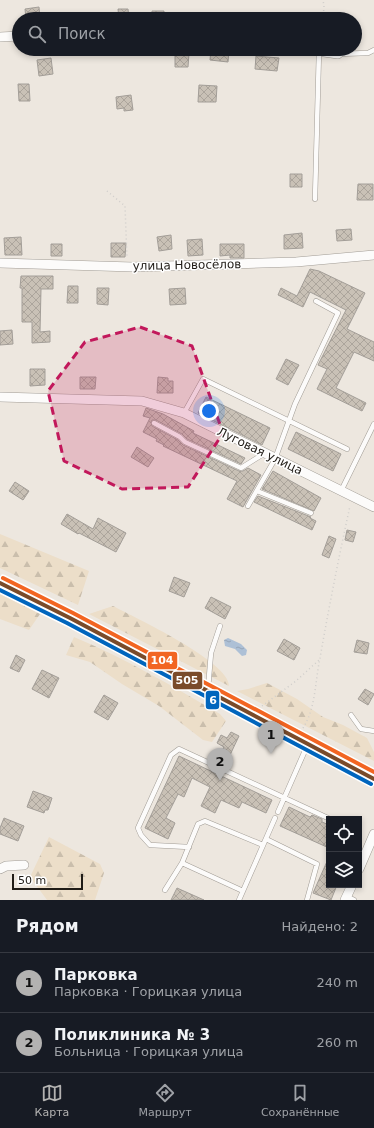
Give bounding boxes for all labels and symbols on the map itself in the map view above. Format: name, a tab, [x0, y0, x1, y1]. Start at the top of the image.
street label: улица Новосёлов	[133, 257, 241, 273]
your location	[199, 401, 219, 421]
street label: Луговая улица	[215, 424, 305, 478]
line badge: 104	[147, 651, 178, 670]
text: 104	[151, 654, 174, 667]
line badge: 505	[172, 671, 203, 690]
text: 505	[176, 674, 198, 687]
line badge: 6	[205, 690, 220, 710]
text: 6	[209, 694, 217, 707]
pin: 1	[258, 721, 284, 754]
pin: 2	[207, 748, 233, 781]
scale bar	[12, 872, 83, 891]

